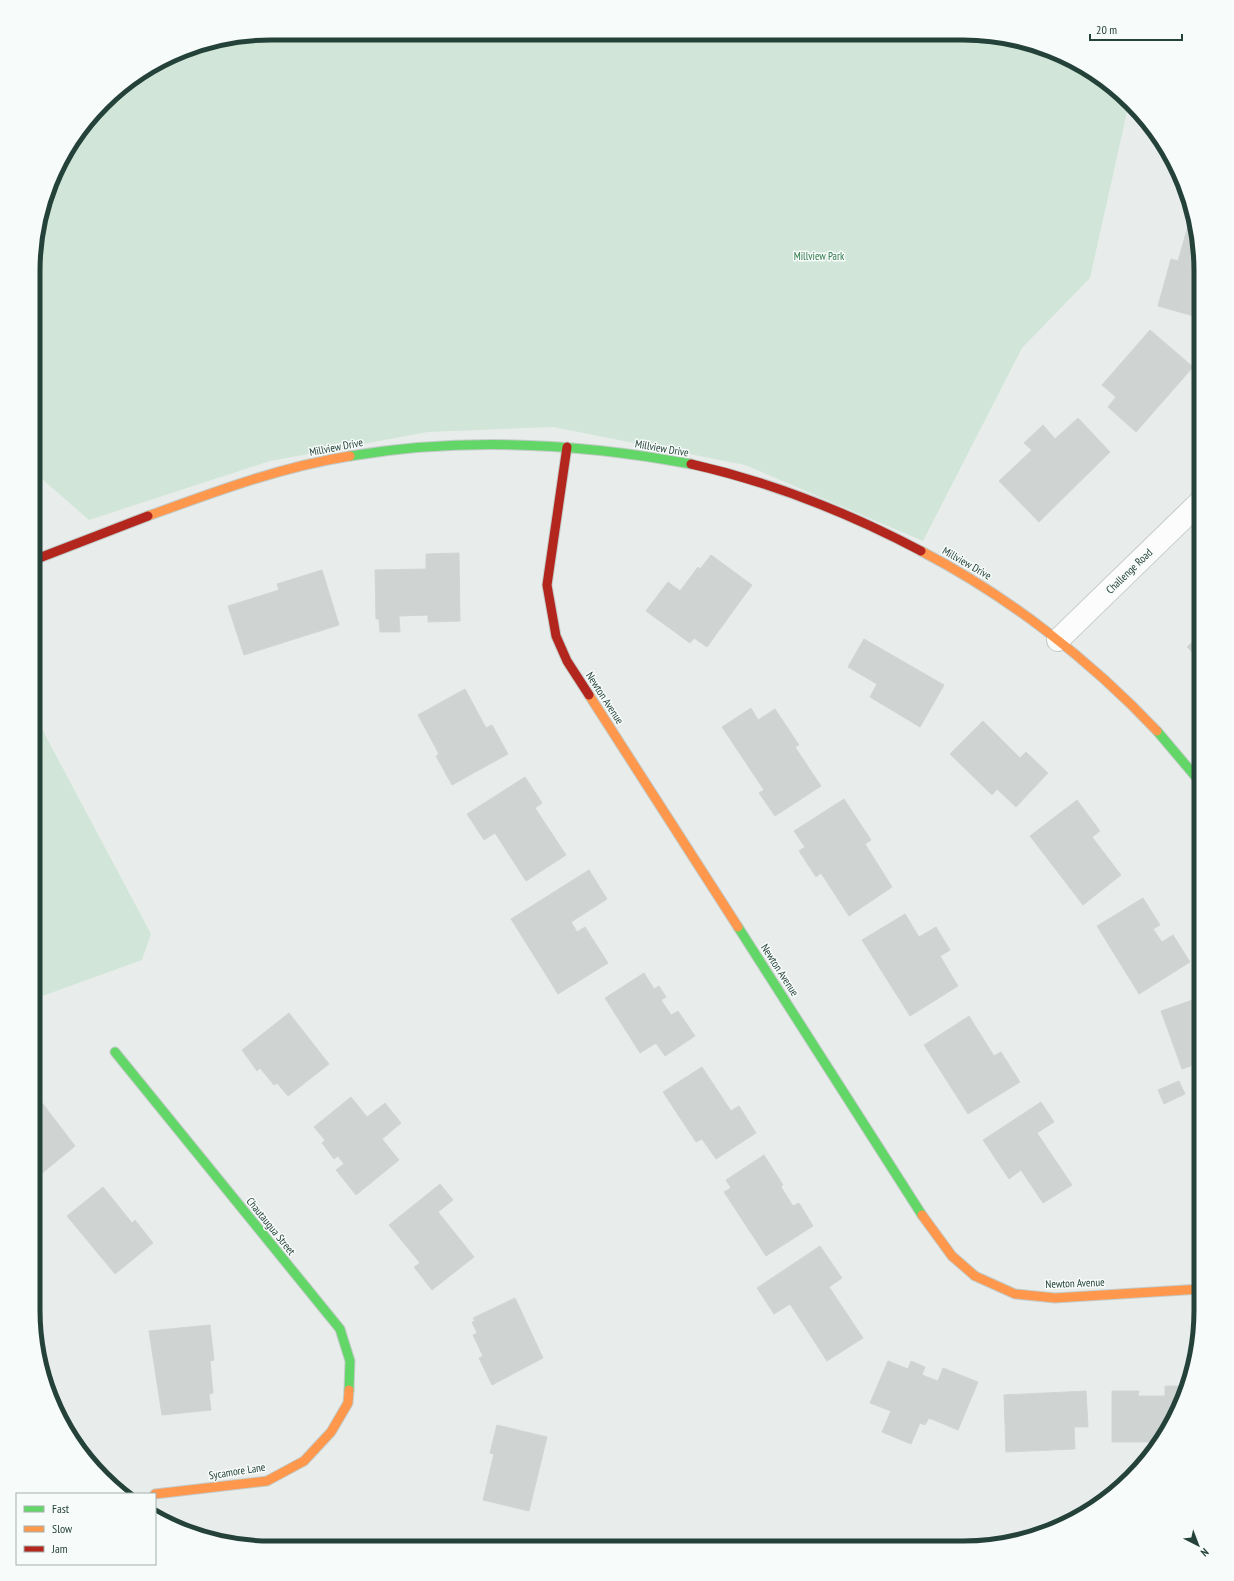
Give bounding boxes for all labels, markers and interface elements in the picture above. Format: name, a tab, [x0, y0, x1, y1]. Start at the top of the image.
scale bar	[1090, 16, 1182, 42]
text: 20 m	[1096, 22, 1117, 37]
park label: Millview Park	[794, 249, 845, 263]
street label: Millview Drive	[308, 435, 364, 459]
street label: Millview Drive	[634, 436, 690, 460]
street label: Millview Drive	[940, 543, 994, 583]
street label: Challenge Road	[1103, 545, 1155, 597]
street label: Newton Avenue	[583, 669, 627, 727]
street label: Newton Avenue	[758, 941, 802, 999]
street label: Chautaugua Street	[243, 1194, 299, 1258]
street label: Newton Avenue	[1045, 1275, 1105, 1291]
street label: Sycamore Lane	[208, 1460, 267, 1482]
legend	[16, 1493, 156, 1565]
text: Fast	[52, 1501, 70, 1516]
text: Slow	[52, 1521, 73, 1536]
north arrow	[1178, 1525, 1218, 1565]
text: Jam	[51, 1541, 68, 1556]
text: N	[1198, 1545, 1212, 1560]

